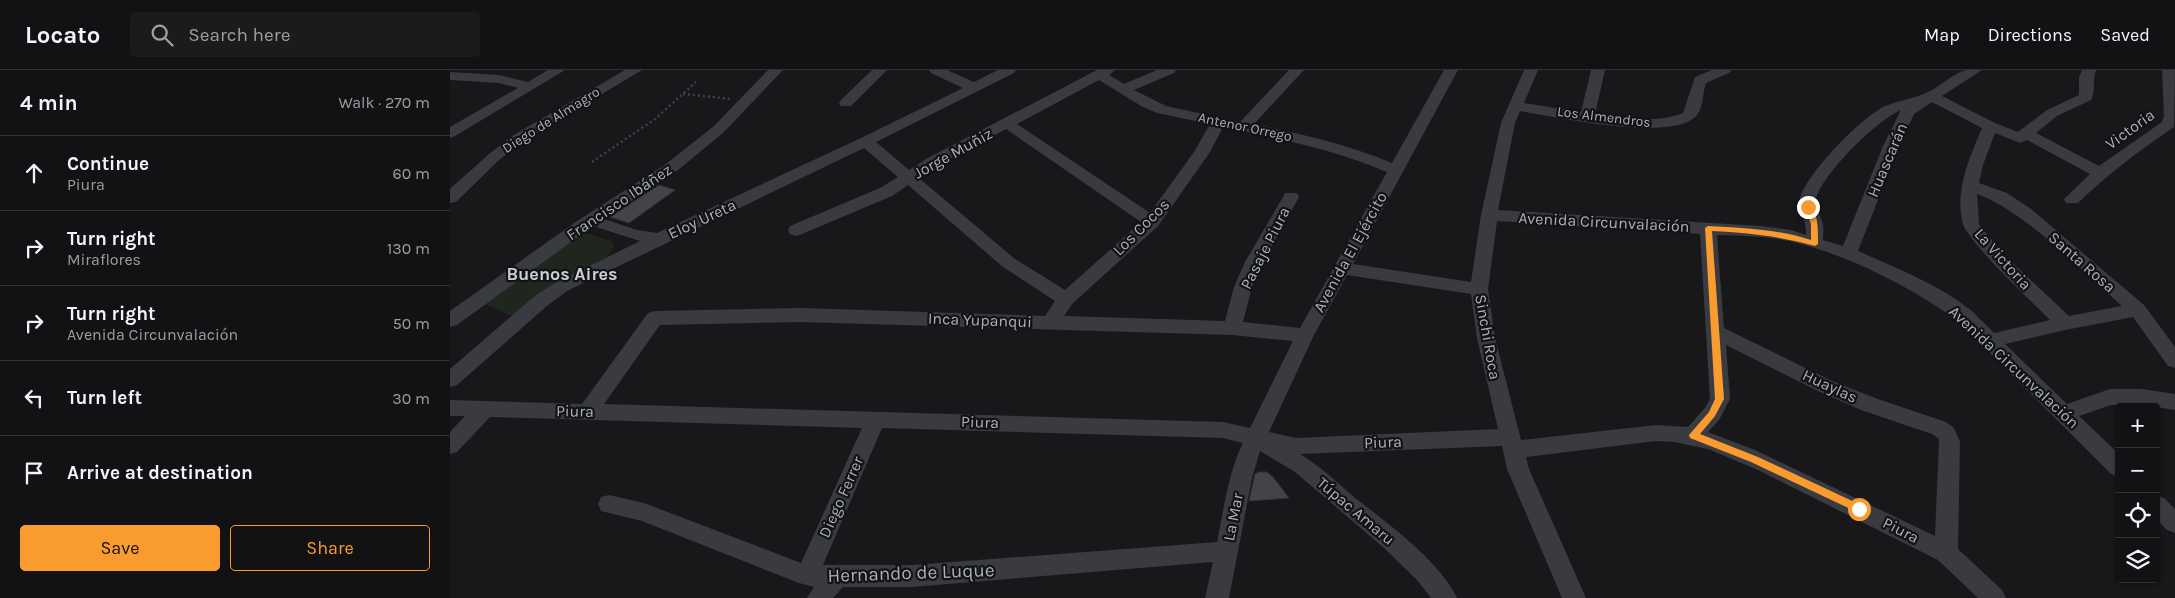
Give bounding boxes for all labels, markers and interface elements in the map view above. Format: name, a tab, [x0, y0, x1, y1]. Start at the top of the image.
search box	[130, 12, 480, 57]
text: Locato	[25, 21, 100, 49]
icon: search	[148, 21, 176, 49]
text: Search here	[188, 24, 290, 46]
text: Map	[1924, 24, 1960, 46]
text: Directions	[1988, 24, 2072, 46]
text: Saved	[2100, 24, 2150, 46]
street label: Diego de Almagro	[499, 83, 603, 157]
text: 4 min	[20, 91, 78, 115]
text: Walk · 270 m	[338, 93, 430, 112]
street label: Los Almendros	[1556, 103, 1652, 131]
street label: Victoria	[2102, 105, 2158, 153]
street label: Antenor Orrego	[1197, 109, 1293, 145]
street label: Huascarán	[1863, 120, 1911, 200]
street label: Jorge Muñiz	[910, 124, 996, 182]
text: Continue	[67, 153, 149, 175]
icon: ahead	[20, 159, 48, 187]
street label: Francisco Ibáñez	[563, 160, 675, 244]
text: 60 m	[393, 164, 430, 183]
text: Piura	[67, 175, 105, 194]
street label: Avenida El Ejército	[1309, 189, 1391, 315]
street label: Eloy Ureta	[665, 195, 739, 243]
street label: Los Cocos	[1109, 195, 1173, 259]
route end	[1797, 196, 1820, 219]
street label: Pasaje Piura	[1236, 204, 1294, 292]
street label: Avenida Circunvalación	[1518, 208, 1690, 236]
street label: La Victoria	[1970, 224, 2036, 294]
text: Turn right	[67, 228, 156, 250]
street label: Santa Rosa	[2045, 228, 2119, 296]
icon: right	[20, 234, 48, 262]
text: 130 m	[387, 239, 430, 258]
text: Miraflores	[67, 250, 141, 269]
district label: Buenos Aires	[506, 263, 618, 285]
street label: Sinchi Roca	[1471, 293, 1505, 381]
street label: Avenida Circunvalación	[1945, 302, 2083, 432]
text: Turn right	[67, 303, 156, 325]
icon: right	[20, 309, 48, 337]
street label: Inca Yupanqui	[928, 309, 1032, 331]
text: 50 m	[393, 314, 430, 333]
text: Avenida Circunvalación	[67, 325, 238, 344]
street label: Huaylas	[1800, 365, 1860, 407]
icon: left	[20, 384, 48, 412]
text: Turn left	[67, 387, 142, 409]
text: 30 m	[392, 389, 430, 408]
street label: Piura	[556, 401, 594, 421]
map controls	[2115, 403, 2160, 583]
button: +	[2115, 403, 2160, 448]
street label: Piura	[961, 412, 999, 432]
street label: Piura	[1364, 432, 1402, 452]
button: −	[2115, 448, 2160, 493]
street label: Diego Ferrer	[815, 453, 867, 541]
icon: arrive	[20, 459, 48, 487]
text: Arrive at destination	[67, 462, 253, 484]
street label: Túpac Amaru	[1313, 473, 1399, 549]
street label: La Mar	[1219, 491, 1247, 542]
button: locate	[2115, 493, 2160, 538]
route start	[1848, 498, 1871, 521]
street label: Piura	[1880, 513, 1922, 547]
button: Save	[20, 525, 220, 571]
button: Share	[230, 525, 430, 571]
button: layers	[2115, 538, 2160, 583]
street label: Hernando de Luque	[827, 559, 995, 587]

